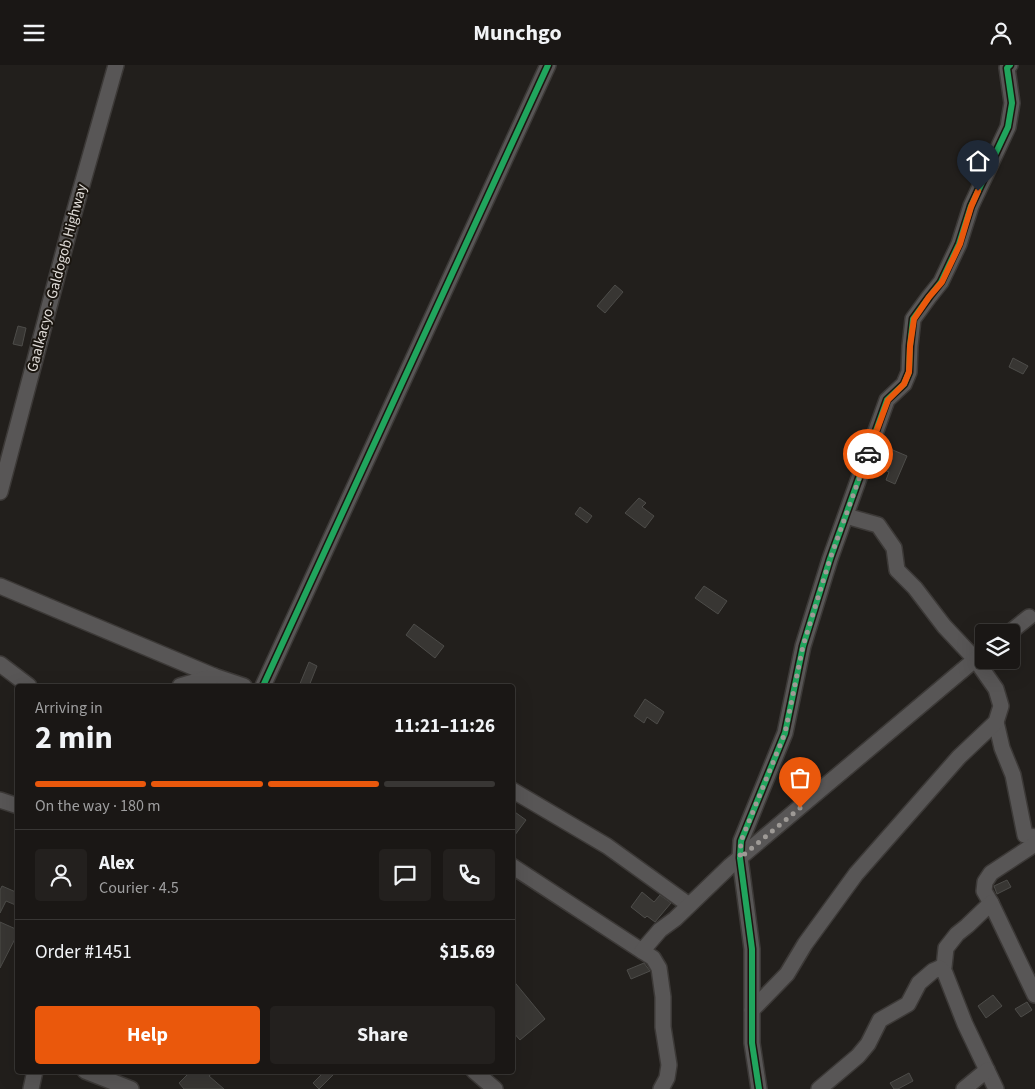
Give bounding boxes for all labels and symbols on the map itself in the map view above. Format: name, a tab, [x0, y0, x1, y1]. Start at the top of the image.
pin	[957, 140, 999, 191]
street label: Gaalkacyo - Galdogob Highway	[22, 182, 92, 374]
courier	[843, 429, 893, 479]
pin	[779, 757, 821, 808]

